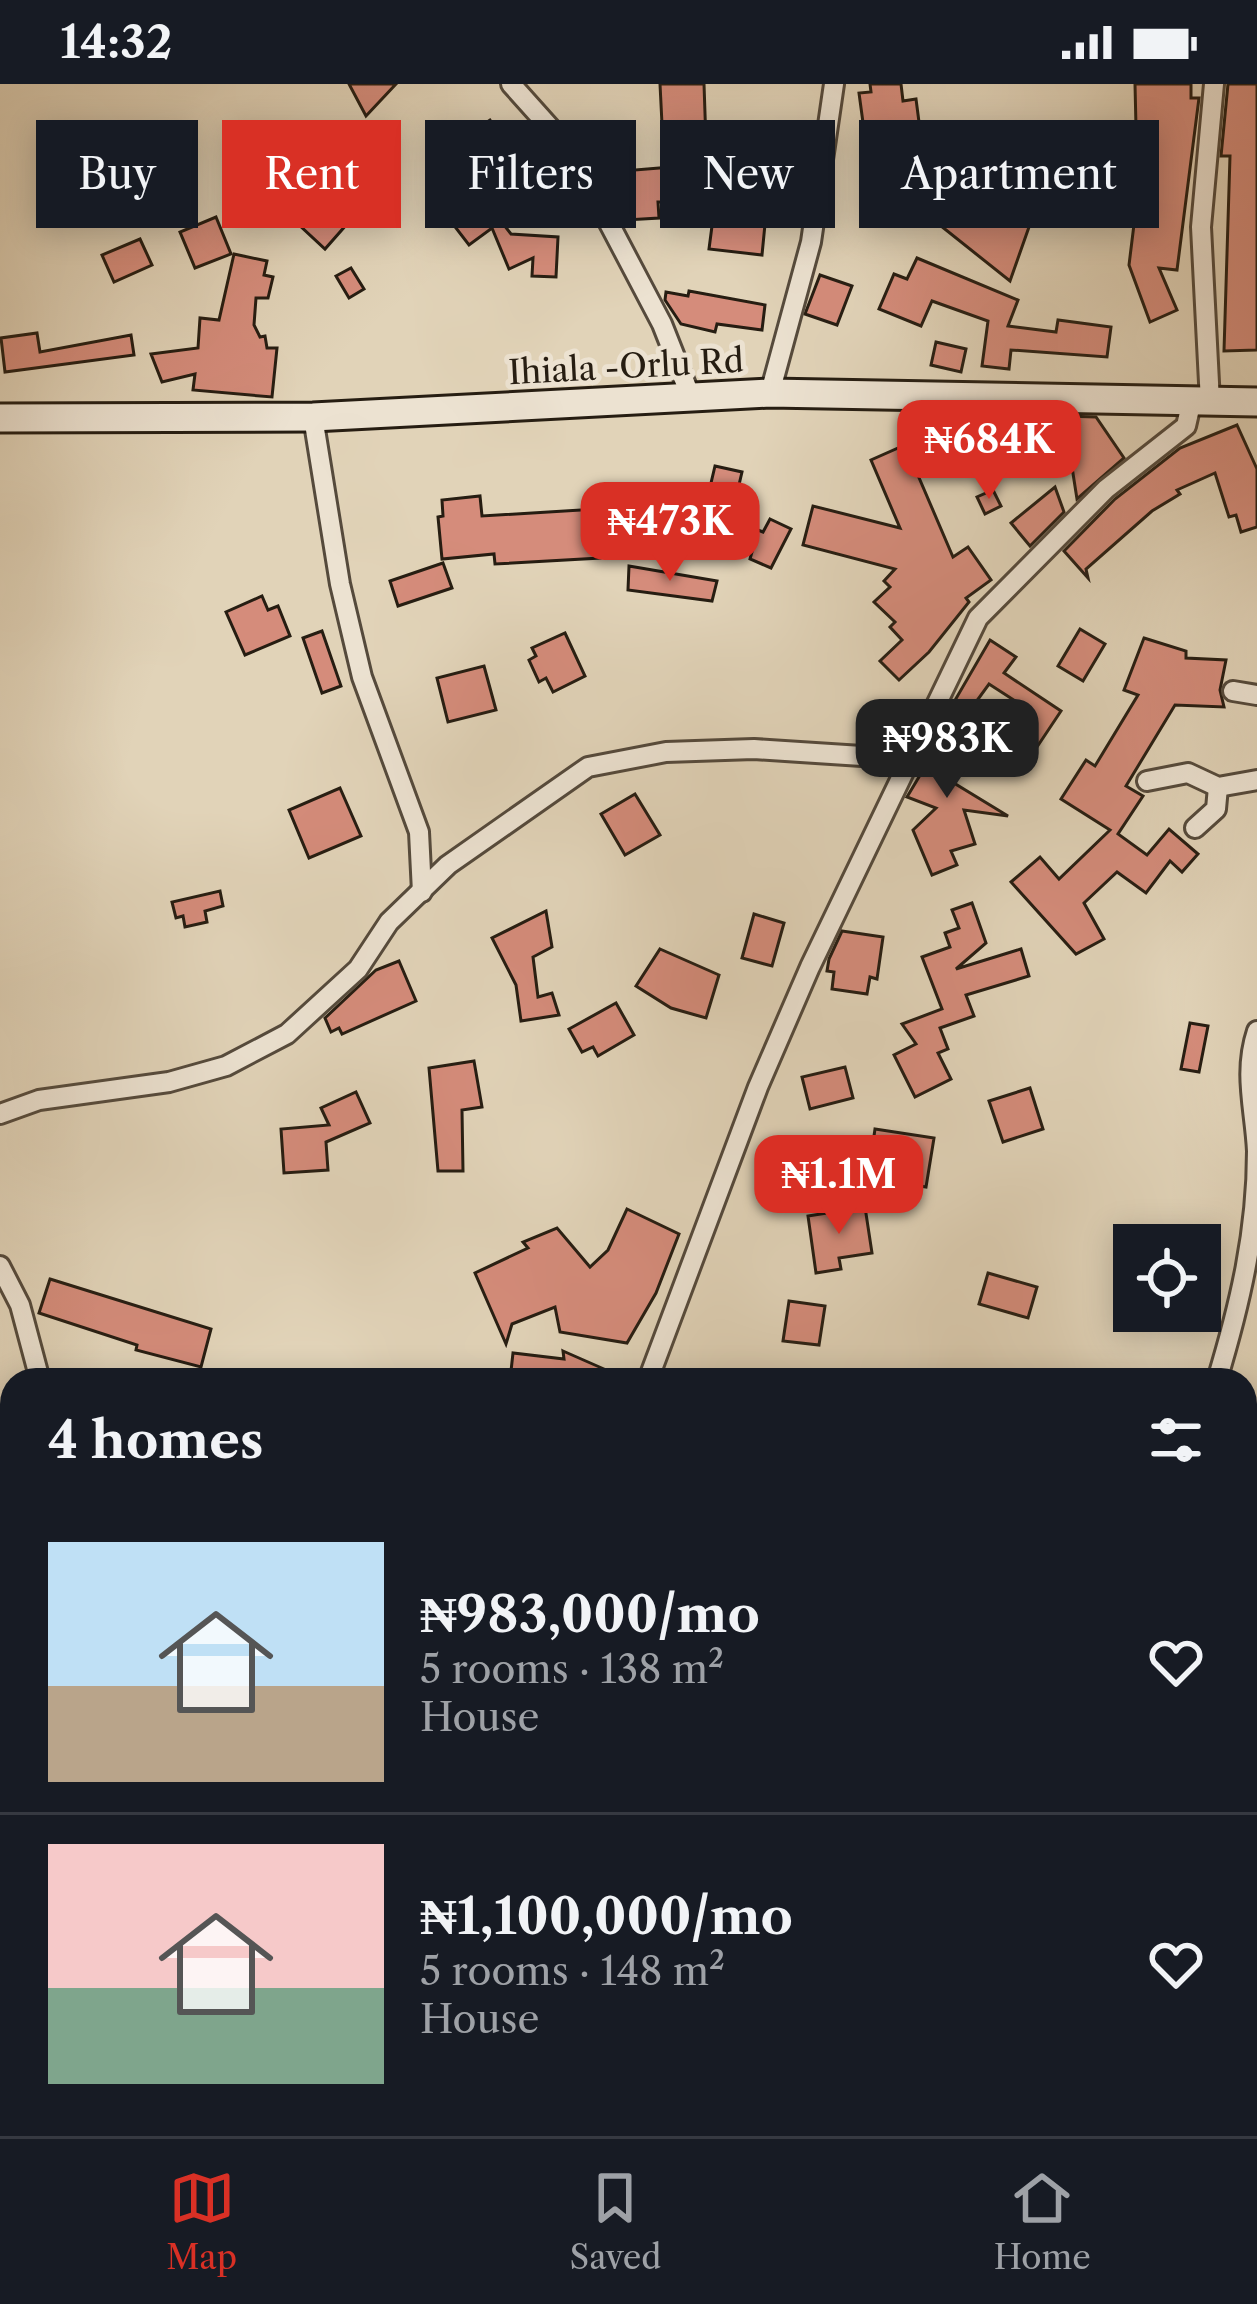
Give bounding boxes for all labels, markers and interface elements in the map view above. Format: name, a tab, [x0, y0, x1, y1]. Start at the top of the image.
text: 14:32	[60, 14, 172, 70]
chip: Buy	[36, 120, 198, 228]
chip: Rent	[222, 120, 401, 228]
chip: Filters	[425, 120, 636, 228]
chip: New	[660, 120, 835, 228]
chip: Apartment	[859, 120, 1159, 228]
street label: Ihiala -Orlu Rd	[507, 340, 745, 393]
pin: ₦684K	[905, 400, 1073, 502]
text: ₦684K	[924, 415, 1054, 463]
pin: ₦473K	[586, 482, 754, 584]
text: ₦473K	[608, 497, 732, 545]
pin: ₦983K	[863, 699, 1031, 801]
text: ₦983K	[883, 714, 1011, 762]
pin: ₦1.1M	[755, 1135, 923, 1237]
text: ₦1.1M	[781, 1150, 897, 1198]
map controls	[1113, 1224, 1221, 1332]
button: locate	[1113, 1224, 1221, 1332]
icon: filters	[1143, 1407, 1209, 1473]
text: 4 homes	[48, 1409, 263, 1471]
text: ₦983,000/mo	[420, 1583, 760, 1645]
icon: home	[144, 1590, 288, 1734]
icon: heart	[1143, 1629, 1209, 1695]
text: 5 rooms · 138 m²	[420, 1645, 724, 1693]
text: House	[420, 1693, 539, 1741]
text: ₦1,100,000/mo	[420, 1885, 793, 1947]
icon: home	[144, 1892, 288, 2036]
icon: heart	[1143, 1931, 1209, 1997]
text: 5 rooms · 148 m²	[420, 1947, 725, 1995]
text: House	[420, 1995, 539, 2043]
tab: Map	[166, 2165, 237, 2278]
tab: Saved	[570, 2165, 661, 2278]
tab: Home	[994, 2165, 1091, 2278]

